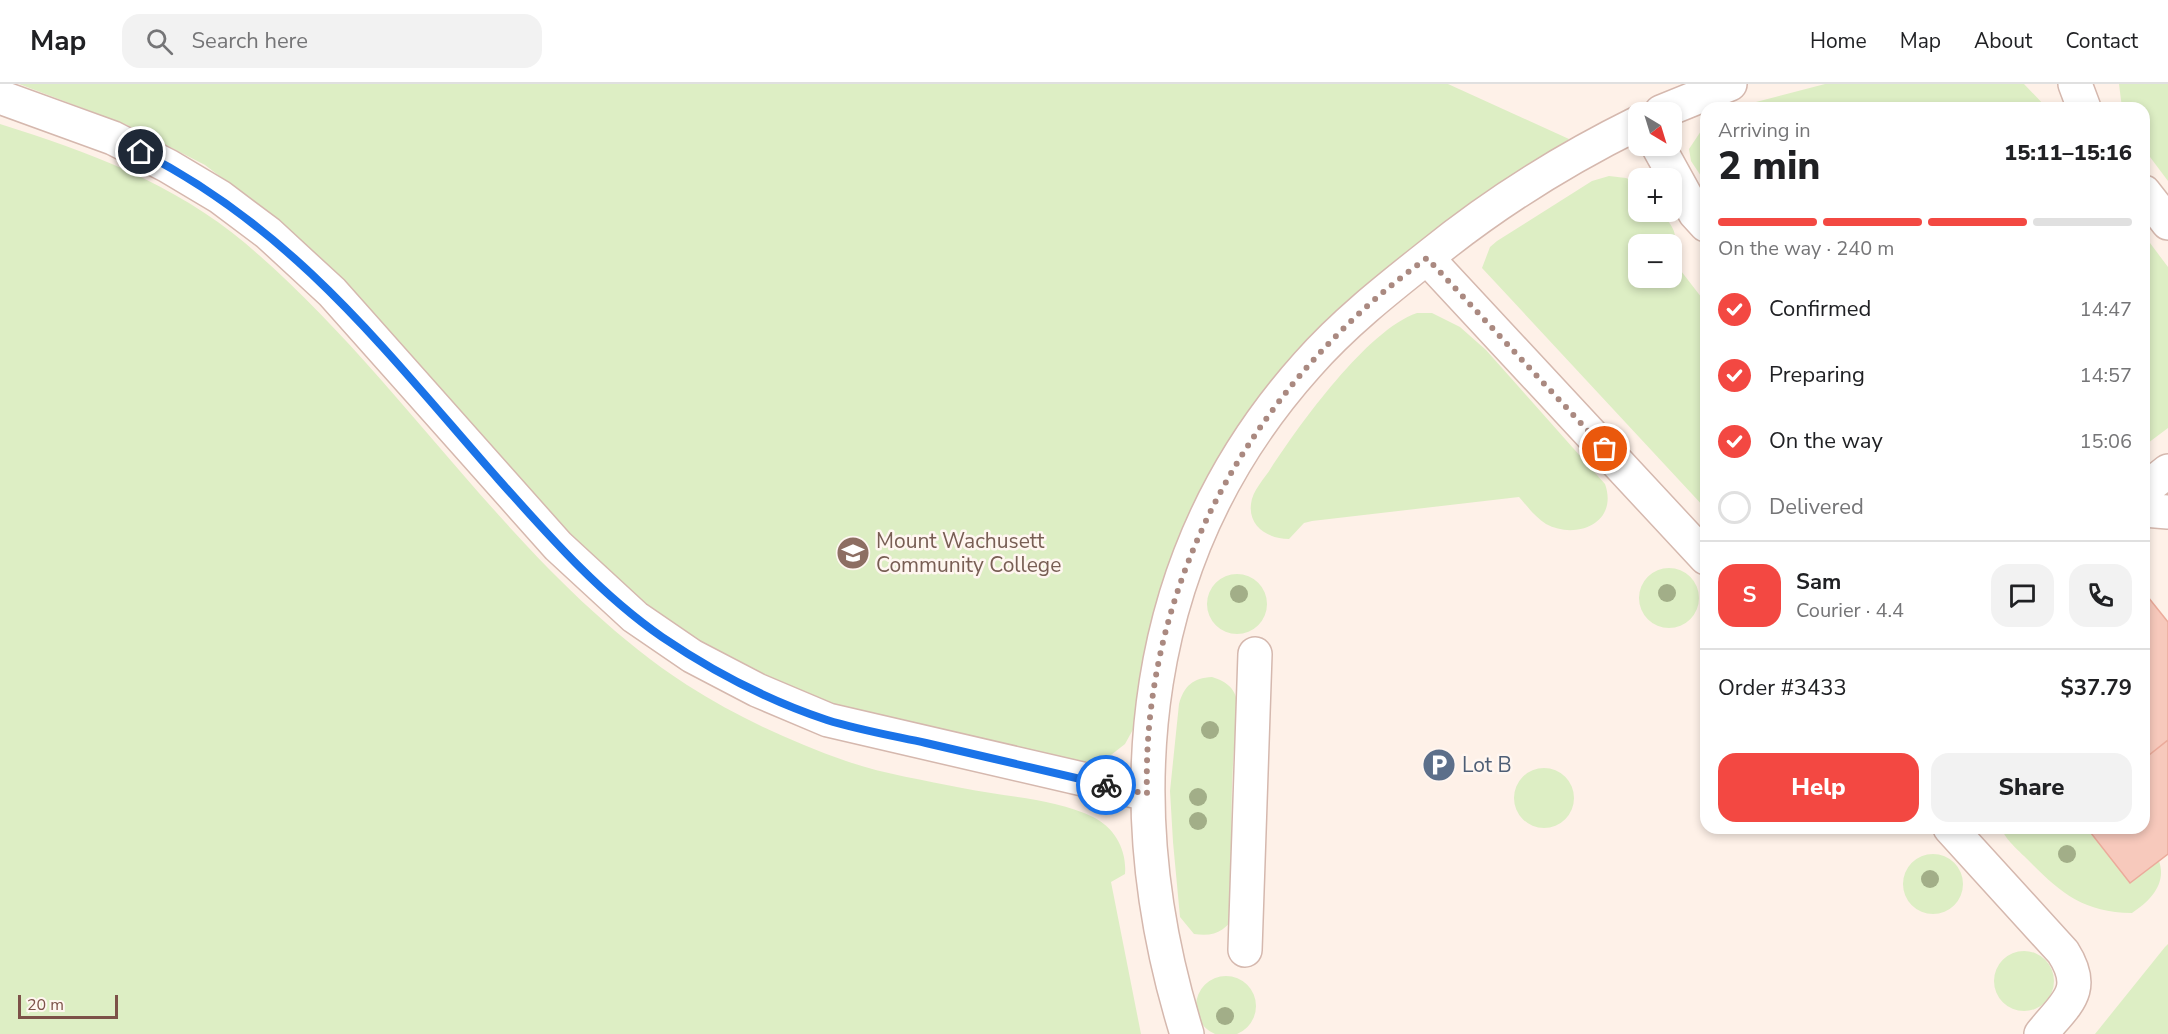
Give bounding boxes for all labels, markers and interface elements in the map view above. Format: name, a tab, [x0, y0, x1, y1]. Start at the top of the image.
search box	[122, 14, 542, 68]
text: Map	[30, 22, 86, 60]
icon: search	[143, 25, 176, 58]
text: Search here	[191, 26, 308, 56]
text: Home	[1810, 27, 1867, 55]
text: Map	[1900, 27, 1941, 55]
text: About	[1974, 27, 2032, 55]
text: Contact	[2065, 27, 2138, 55]
north arrow	[1628, 102, 1682, 156]
map controls	[1628, 102, 1682, 288]
text: Arriving in	[1718, 117, 1811, 144]
pin	[115, 126, 166, 177]
icon: home	[124, 135, 157, 168]
text: 15:11–15:16	[2004, 138, 2132, 168]
text: 2 min	[1718, 140, 1821, 193]
button: +	[1628, 168, 1682, 222]
button: −	[1628, 234, 1682, 288]
text: On the way · 240 m	[1718, 235, 1894, 262]
icon: check	[1718, 293, 1751, 326]
text: Confirmed	[1769, 294, 1871, 324]
text: 14:47	[2079, 296, 2132, 323]
icon: check	[1718, 359, 1751, 392]
text: Preparing	[1769, 360, 1865, 390]
text: 14:57	[2079, 362, 2132, 389]
pin	[1579, 423, 1630, 474]
icon: check	[1718, 425, 1751, 458]
text: On the way	[1769, 426, 1883, 456]
text: 15:06	[2079, 428, 2132, 455]
icon: bag	[1588, 432, 1621, 465]
text: Delivered	[1769, 492, 1864, 522]
place label: Mount Wachusett Community College	[876, 527, 1061, 579]
school or university icon: Mount Wachusett Community College	[835, 535, 871, 571]
button: chat	[1991, 564, 2054, 627]
button: phone	[2069, 564, 2132, 627]
text: Sam	[1796, 567, 1841, 597]
text: S	[1743, 580, 1756, 610]
text: Courier · 4.4	[1796, 597, 1904, 624]
text: Order #3433	[1718, 673, 1847, 703]
text: $37.79	[2061, 673, 2132, 703]
parking icon: Lot B	[1421, 747, 1457, 783]
place label: Lot B	[1462, 751, 1512, 779]
button: Help	[1718, 753, 1919, 822]
button: Share	[1931, 753, 2132, 822]
courier	[1076, 755, 1136, 815]
icon: bike	[1090, 769, 1123, 802]
scale bar	[18, 992, 118, 1020]
text: 20 m	[27, 994, 64, 1016]

